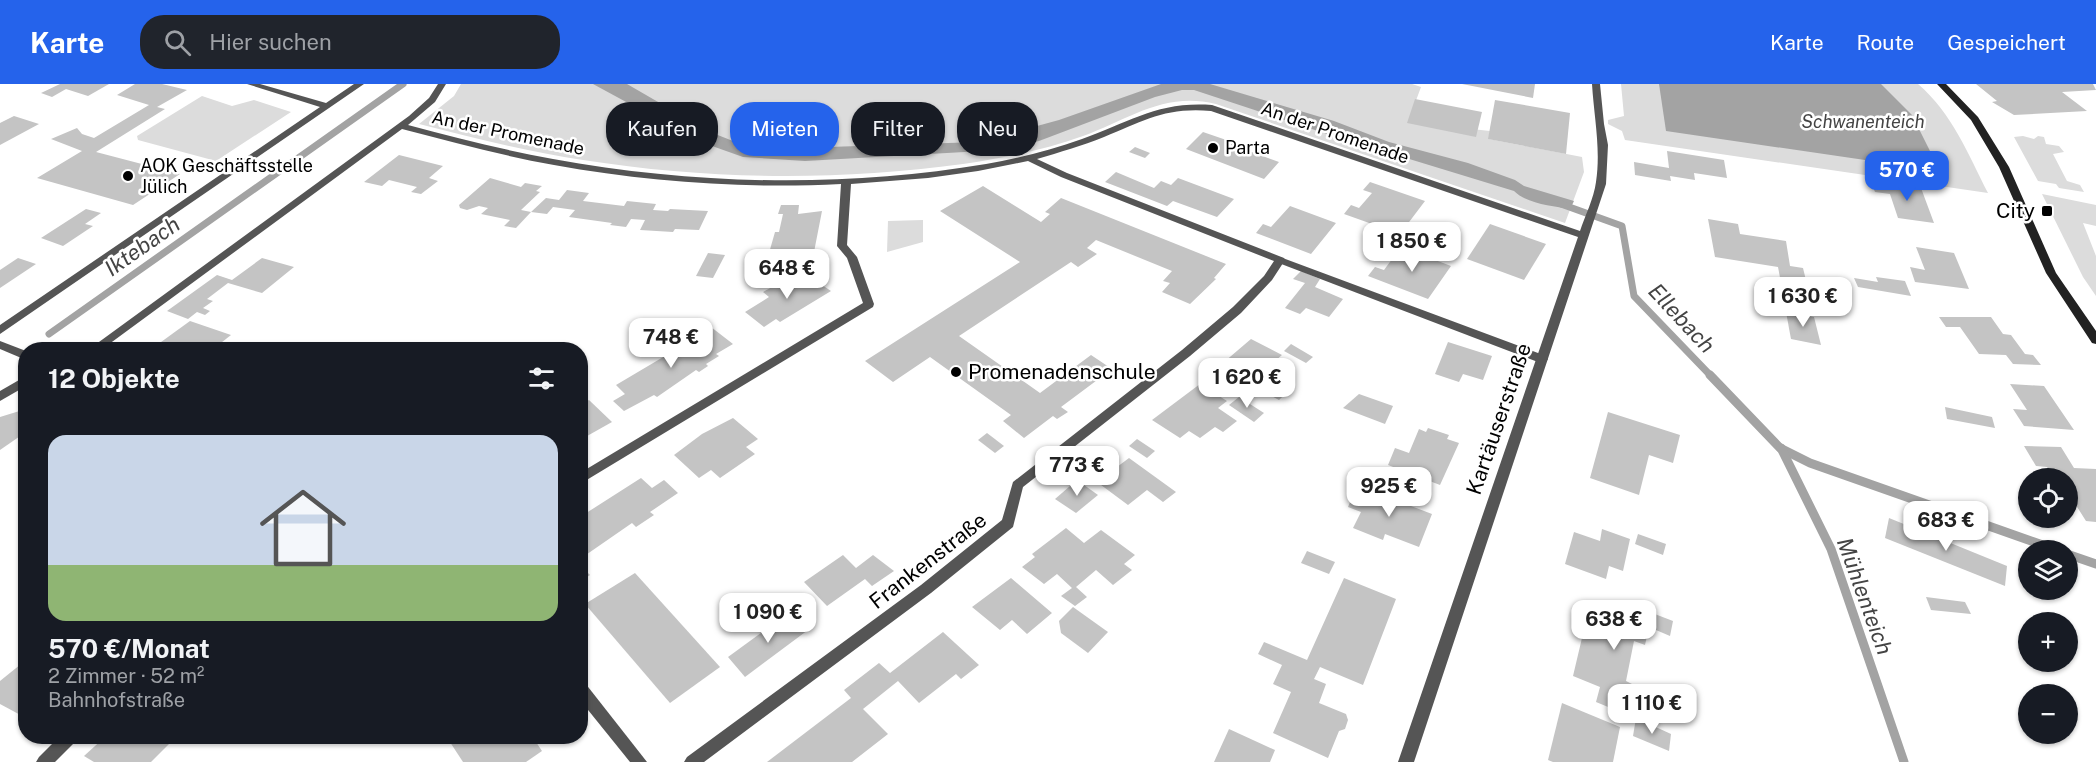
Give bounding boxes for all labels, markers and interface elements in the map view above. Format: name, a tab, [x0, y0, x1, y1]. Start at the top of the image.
search box	[140, 15, 560, 69]
text: Karte	[30, 26, 104, 59]
icon: search	[161, 26, 194, 59]
text: Hier suchen	[209, 29, 332, 55]
text: Karte	[1770, 30, 1824, 55]
text: Route	[1857, 30, 1914, 55]
text: Gespeichert	[1947, 30, 2066, 55]
street label: An der Promenade	[1258, 97, 1412, 168]
chip: Kaufen	[606, 102, 718, 156]
chip: Mieten	[730, 102, 839, 156]
chip: Filter	[851, 102, 945, 156]
chip: Neu	[957, 102, 1038, 156]
street label: An der Promenade	[430, 106, 586, 159]
water label: Schwanenteich	[1801, 111, 1925, 132]
place label: Parta	[1225, 137, 1270, 158]
marker: Parta	[1206, 141, 1220, 155]
pin: 570 €	[1865, 151, 1949, 202]
place label: AOK Geschäftsstelle Jülich	[140, 155, 313, 197]
text: 570 €	[1879, 158, 1935, 182]
marker: AOK Geschäftsstelle Jülich	[121, 169, 135, 183]
place label: City	[1996, 198, 2035, 223]
marker: City	[2040, 204, 2054, 218]
water label: Iktebach	[99, 211, 185, 281]
pin: 1 850 €	[1357, 222, 1467, 273]
text: 1 850 €	[1377, 229, 1447, 253]
pin: 648 €	[745, 249, 829, 300]
text: 648 €	[758, 256, 816, 280]
pin: 1 630 €	[1748, 277, 1858, 328]
water label: Ellebach	[1643, 278, 1721, 358]
text: 1 630 €	[1768, 284, 1838, 308]
pin: 748 €	[629, 318, 713, 369]
text: 748 €	[643, 325, 699, 349]
street label: Kartäuserstraße	[1461, 340, 1536, 498]
pin: 1 620 €	[1192, 358, 1302, 409]
place label: Promenadenschule	[968, 359, 1156, 384]
icon: filters	[525, 362, 558, 395]
text: 12 Objekte	[48, 363, 180, 394]
marker: Promenadenschule	[949, 365, 963, 379]
text: 1 620 €	[1212, 365, 1282, 389]
pin: 773 €	[1035, 446, 1119, 497]
text: 773 €	[1049, 453, 1105, 477]
pin: 925 €	[1347, 467, 1431, 518]
map controls	[2018, 468, 2078, 744]
button: locate	[2018, 468, 2078, 528]
icon: home	[249, 474, 357, 582]
text: 925 €	[1361, 474, 1417, 498]
pin: 683 €	[1904, 501, 1988, 552]
street label: Frankenstraße	[864, 507, 991, 614]
text: 683 €	[1917, 508, 1975, 532]
water label: Mühlenteich	[1832, 534, 1898, 658]
button: layers	[2018, 540, 2078, 600]
pin: 1 090 €	[713, 593, 823, 644]
text: 1 090 €	[733, 600, 803, 624]
pin: 638 €	[1572, 600, 1656, 651]
text: 638 €	[1585, 607, 1643, 631]
button: +	[2018, 612, 2078, 672]
text: 570 €/Monat	[48, 633, 210, 664]
text: 2 Zimmer · 52 m²	[48, 664, 204, 688]
pin: 1 110 €	[1597, 684, 1707, 735]
button: −	[2018, 684, 2078, 744]
text: Bahnhofstraße	[48, 688, 185, 712]
text: 1 110 €	[1622, 691, 1682, 715]

